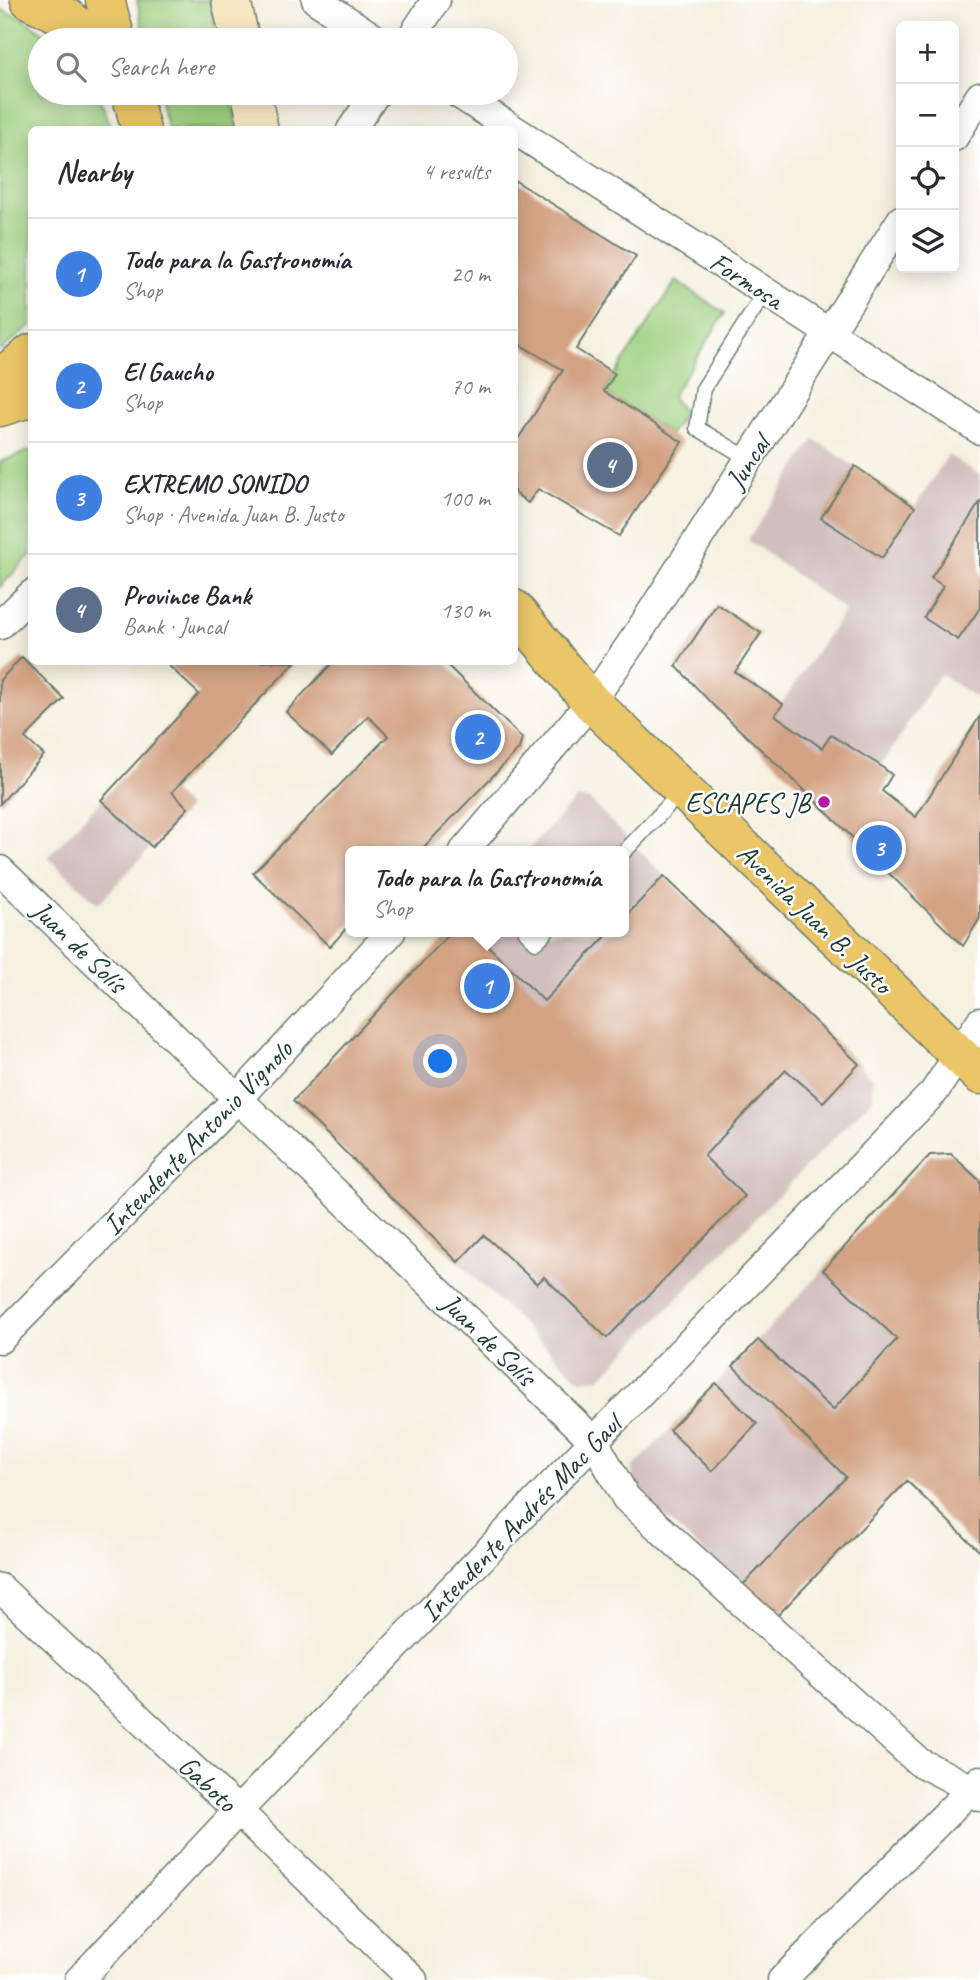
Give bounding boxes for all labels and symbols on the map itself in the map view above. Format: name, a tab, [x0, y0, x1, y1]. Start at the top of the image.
street label: Formosa	[704, 244, 792, 318]
street label: Juncal	[716, 425, 780, 497]
pin: 4	[587, 439, 633, 491]
pin: 2	[455, 711, 501, 763]
place label: ESCAPES JB	[685, 785, 813, 820]
marker: ESCAPES JB	[816, 794, 832, 810]
pin: 3	[856, 822, 902, 874]
street label: Avenida Juan B. Justo	[730, 836, 902, 1003]
street label: Juan de Solís	[23, 891, 136, 1002]
pin: 1	[464, 960, 510, 1012]
street label: Intendente Antonio Vignolo	[95, 1031, 301, 1242]
your location	[423, 1044, 457, 1078]
street label: Juan de Solís	[432, 1284, 545, 1395]
street label: Intendente Andrés Mac Gaul	[412, 1404, 632, 1629]
street label: Gaboto	[171, 1748, 246, 1820]

